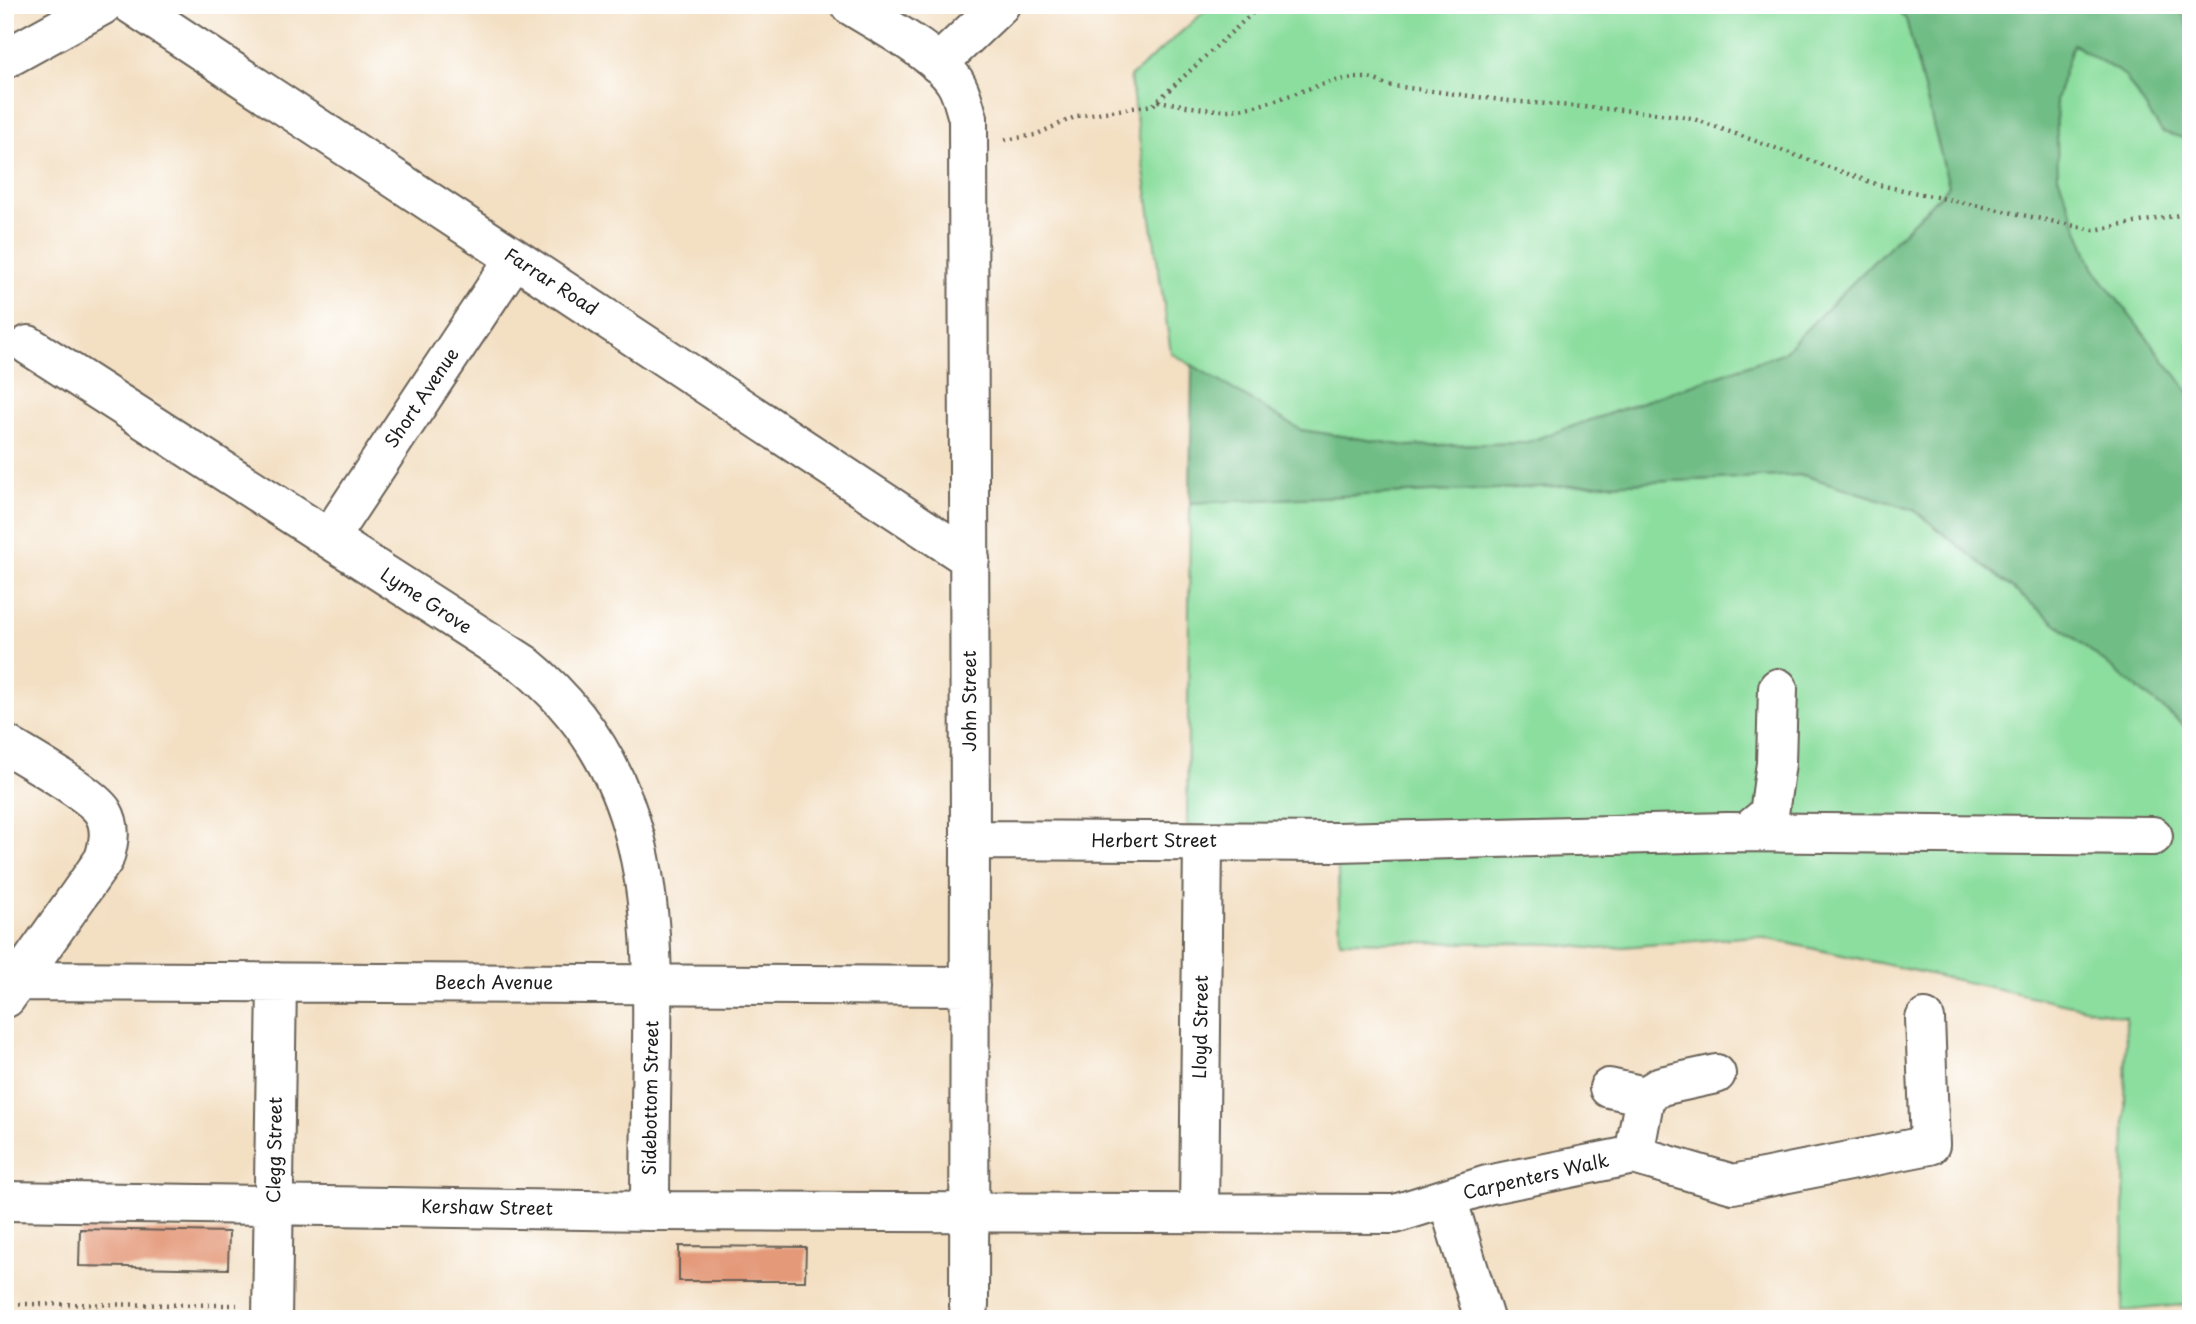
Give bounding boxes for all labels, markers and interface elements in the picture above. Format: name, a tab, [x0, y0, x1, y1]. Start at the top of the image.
street label: Farrar Road	[500, 240, 604, 321]
street label: Short Avenue	[377, 341, 464, 453]
street label: Lyme Grove	[376, 560, 478, 639]
street label: John Street	[955, 650, 982, 752]
street label: Herbert Street	[1091, 826, 1217, 853]
street label: Beech Avenue	[435, 968, 553, 995]
street label: Lloyd Street	[1185, 975, 1214, 1079]
street label: Sidebottom Street	[635, 1020, 664, 1176]
street label: Clegg Street	[259, 1097, 288, 1203]
street label: Carpenters Walk	[1460, 1146, 1611, 1205]
street label: Kershaw Street	[421, 1192, 553, 1221]

